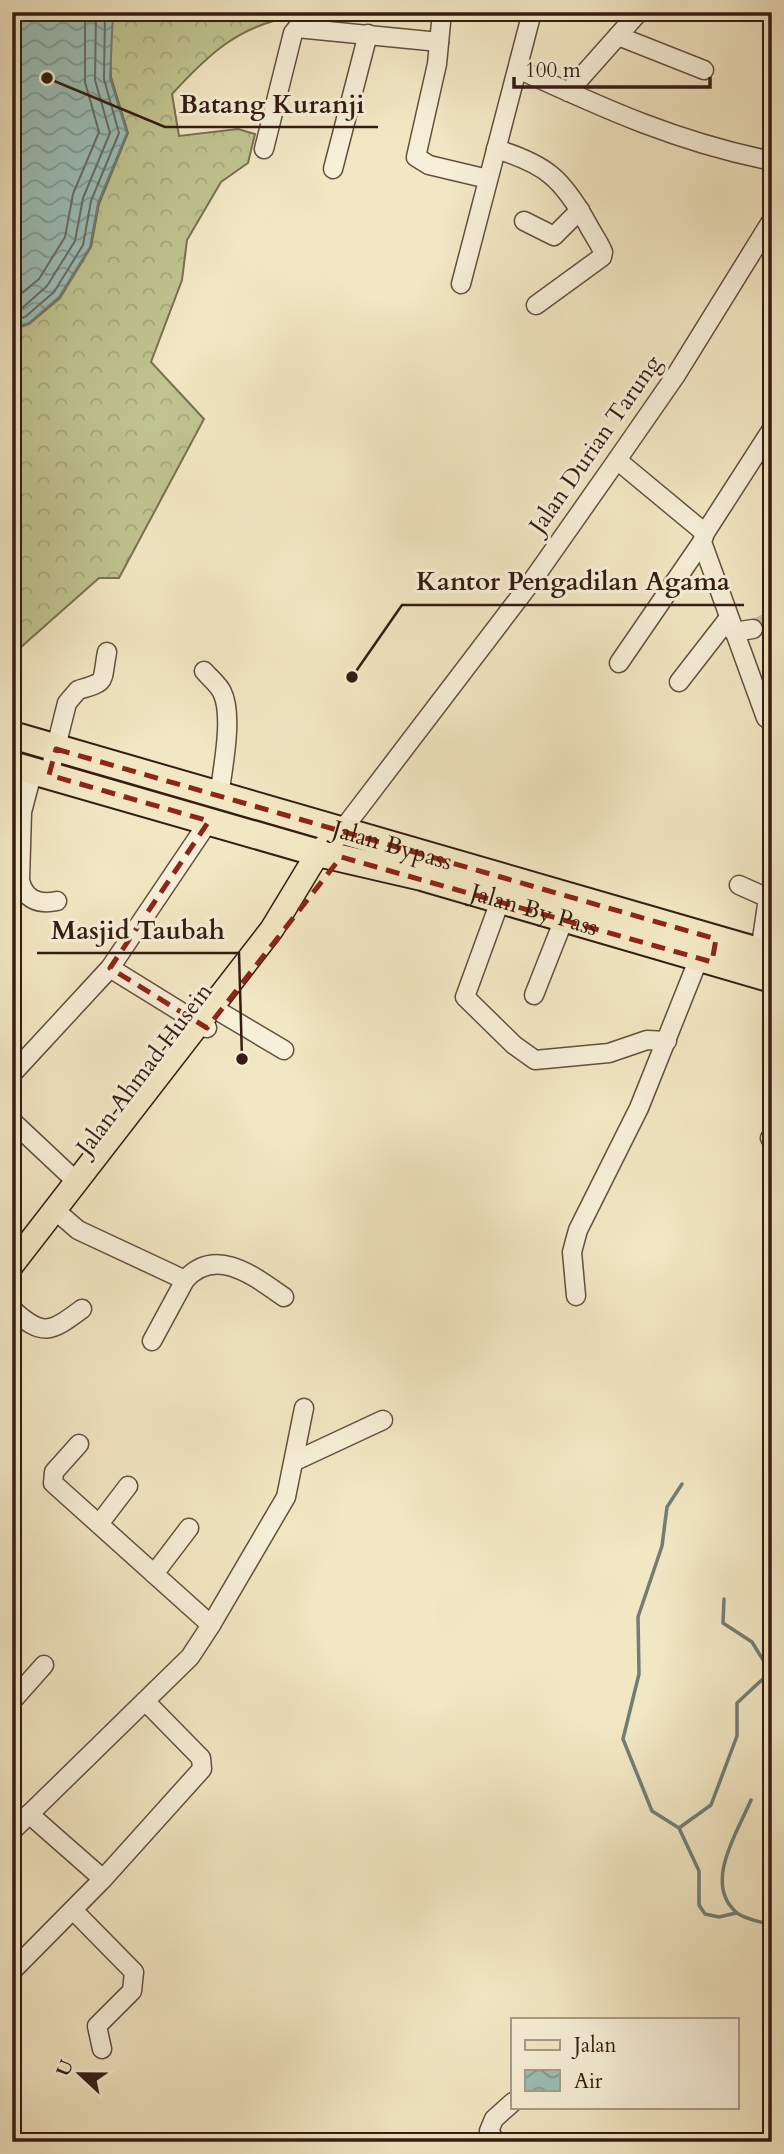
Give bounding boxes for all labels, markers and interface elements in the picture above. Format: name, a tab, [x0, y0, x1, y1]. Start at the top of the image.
scale bar	[514, 46, 710, 90]
text: 100 m	[525, 56, 581, 85]
callout: Batang Kuranji	[165, 80, 378, 127]
text: Batang Kuranji	[179, 87, 365, 122]
street label: Jalan Durian Tarung	[520, 348, 670, 543]
callout: Kantor Pengadilan Agama	[402, 558, 744, 605]
text: Kantor Pengadilan Agama	[416, 564, 730, 599]
street label: Jalan Bypass	[326, 812, 456, 879]
street label: Jalan By Pass	[464, 875, 602, 944]
callout: Masjid Taubah	[37, 906, 239, 953]
text: Masjid Taubah	[51, 913, 225, 948]
street label: Jalan Ahmad Husein	[67, 976, 220, 1165]
legend	[511, 2018, 738, 2108]
text: Jalan	[571, 2031, 617, 2060]
north arrow	[46, 2038, 116, 2108]
text: U	[50, 2055, 80, 2080]
text: Air	[574, 2067, 603, 2096]

